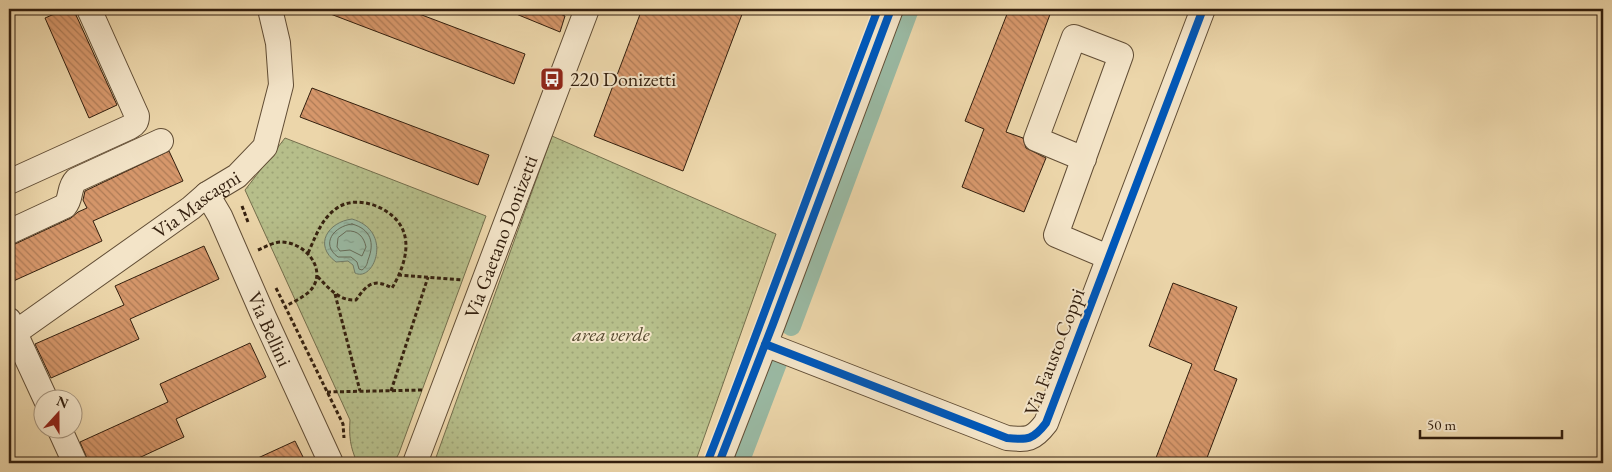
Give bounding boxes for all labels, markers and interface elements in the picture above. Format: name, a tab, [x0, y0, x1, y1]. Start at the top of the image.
bus stop icon: 220 Donizetti	[539, 66, 565, 92]
place label: 220 Donizetti	[570, 66, 676, 92]
street label: Via Gaetano Donizetti	[458, 151, 543, 322]
street label: Via Mascagni	[148, 164, 245, 244]
street label: Via Fausto Coppi	[1018, 284, 1090, 419]
street label: Via Bellini	[242, 288, 298, 371]
park label: area verde	[571, 321, 650, 347]
north arrow	[32, 390, 82, 440]
text: N	[54, 391, 72, 413]
scale bar	[1420, 407, 1562, 439]
text: 50 m	[1427, 415, 1456, 434]

